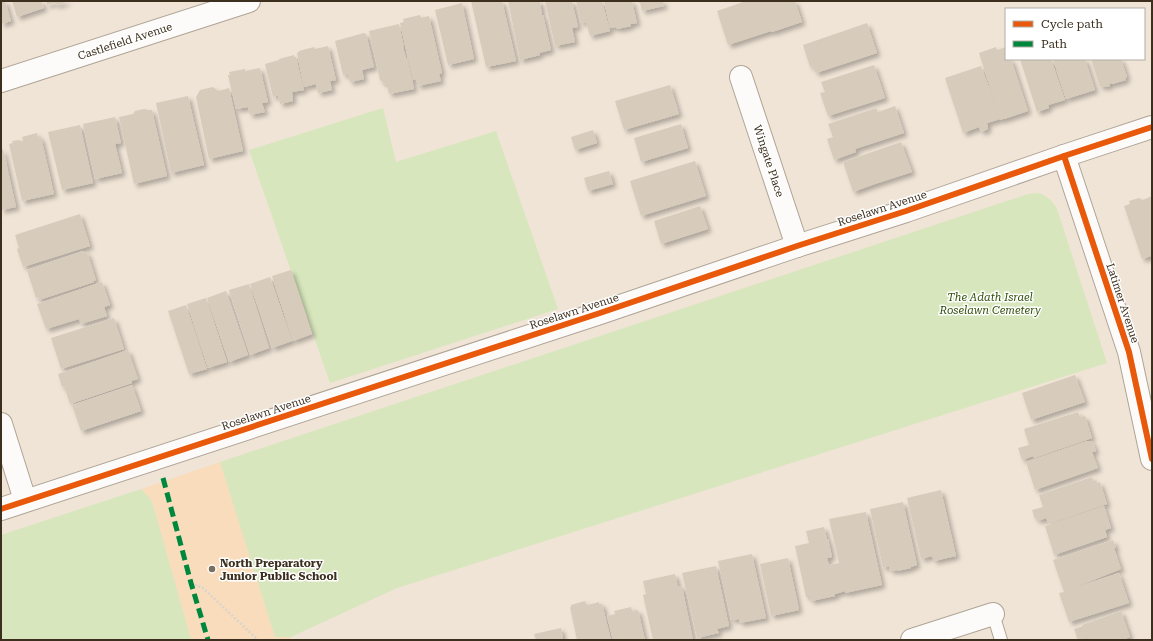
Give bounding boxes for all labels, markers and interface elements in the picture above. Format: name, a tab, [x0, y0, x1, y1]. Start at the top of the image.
legend	[1005, 8, 1145, 60]
text: Cycle path	[1041, 17, 1103, 31]
street label: Castlefield Avenue	[76, 20, 174, 63]
text: Path	[1041, 37, 1067, 51]
street label: Wingate Place	[751, 124, 786, 199]
street label: Roselawn Avenue	[836, 188, 928, 229]
street label: Latimer Avenue	[1103, 262, 1142, 345]
street label: Roselawn Avenue	[528, 291, 620, 332]
park label: The Adath Israel Roselawn Cemetery	[938, 291, 1041, 317]
street label: Roselawn Avenue	[220, 392, 312, 433]
place label: North Preparatory Junior Public School	[220, 557, 338, 583]
marker: North Preparatory Junior Public School	[207, 564, 217, 574]

